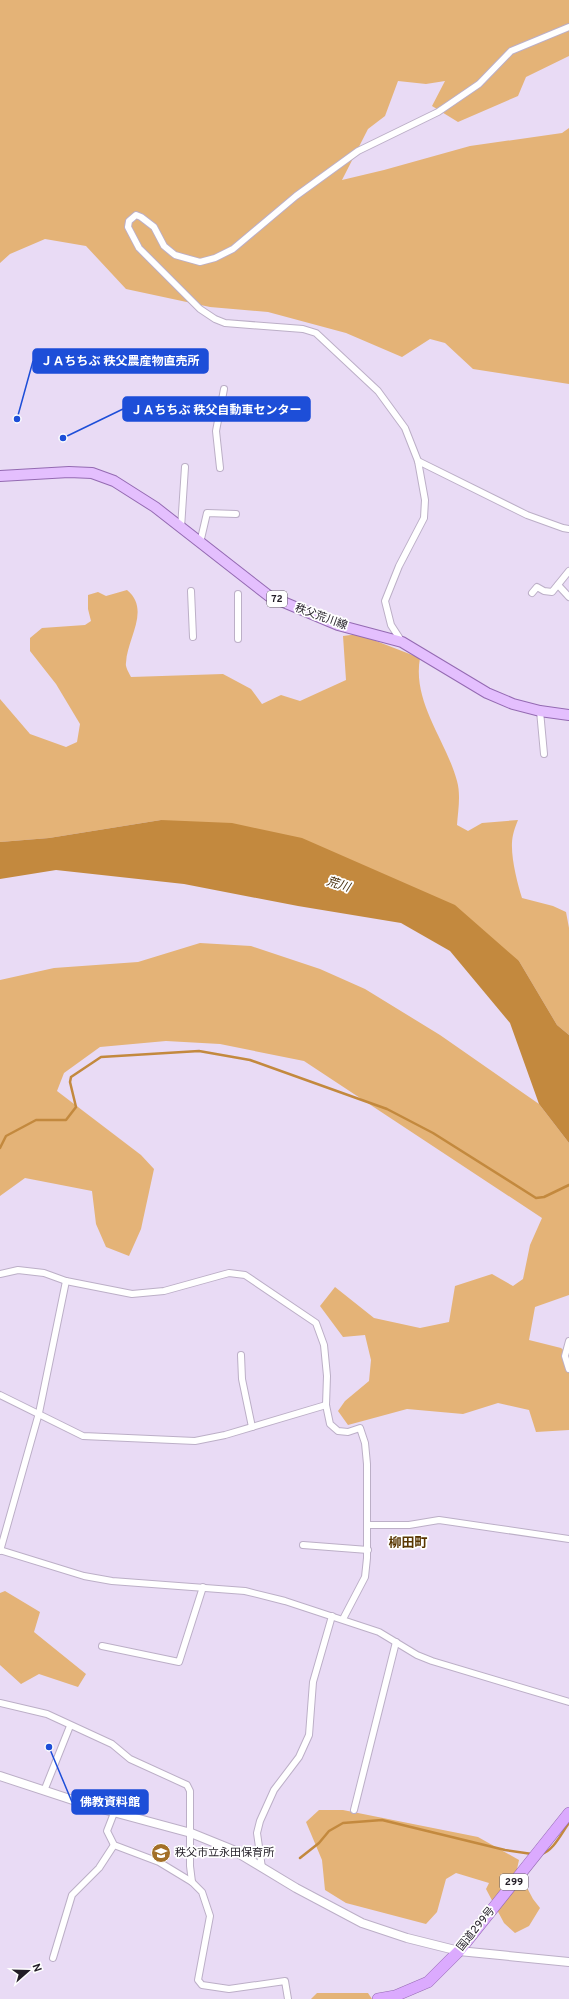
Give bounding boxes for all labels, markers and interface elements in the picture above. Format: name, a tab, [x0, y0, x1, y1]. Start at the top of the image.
callout: ＪＡちちぶ 秩父農産物直売所	[33, 349, 208, 373]
text: ＪＡちちぶ 秩父農産物直売所	[40, 354, 200, 370]
callout: ＪＡちちぶ 秩父自動車センター	[123, 397, 310, 421]
text: ＪＡちちぶ 秩父自動車センター	[130, 403, 302, 419]
road number: 72	[267, 591, 287, 607]
street label: 秩父荒川線	[293, 601, 349, 633]
water label: 荒川	[324, 874, 354, 897]
district label: 柳田町	[388, 1535, 428, 1552]
callout: 佛教資料館	[72, 1790, 148, 1814]
text: 佛教資料館	[80, 1795, 140, 1811]
school or university icon: 秩父市立永田保育所	[150, 1842, 172, 1864]
place label: 秩父市立永田保育所	[175, 1846, 275, 1860]
road number: 299	[500, 1874, 528, 1890]
street label: 国道299号	[454, 1904, 498, 1954]
north arrow	[8, 1951, 48, 1991]
text: N	[29, 1962, 44, 1974]

